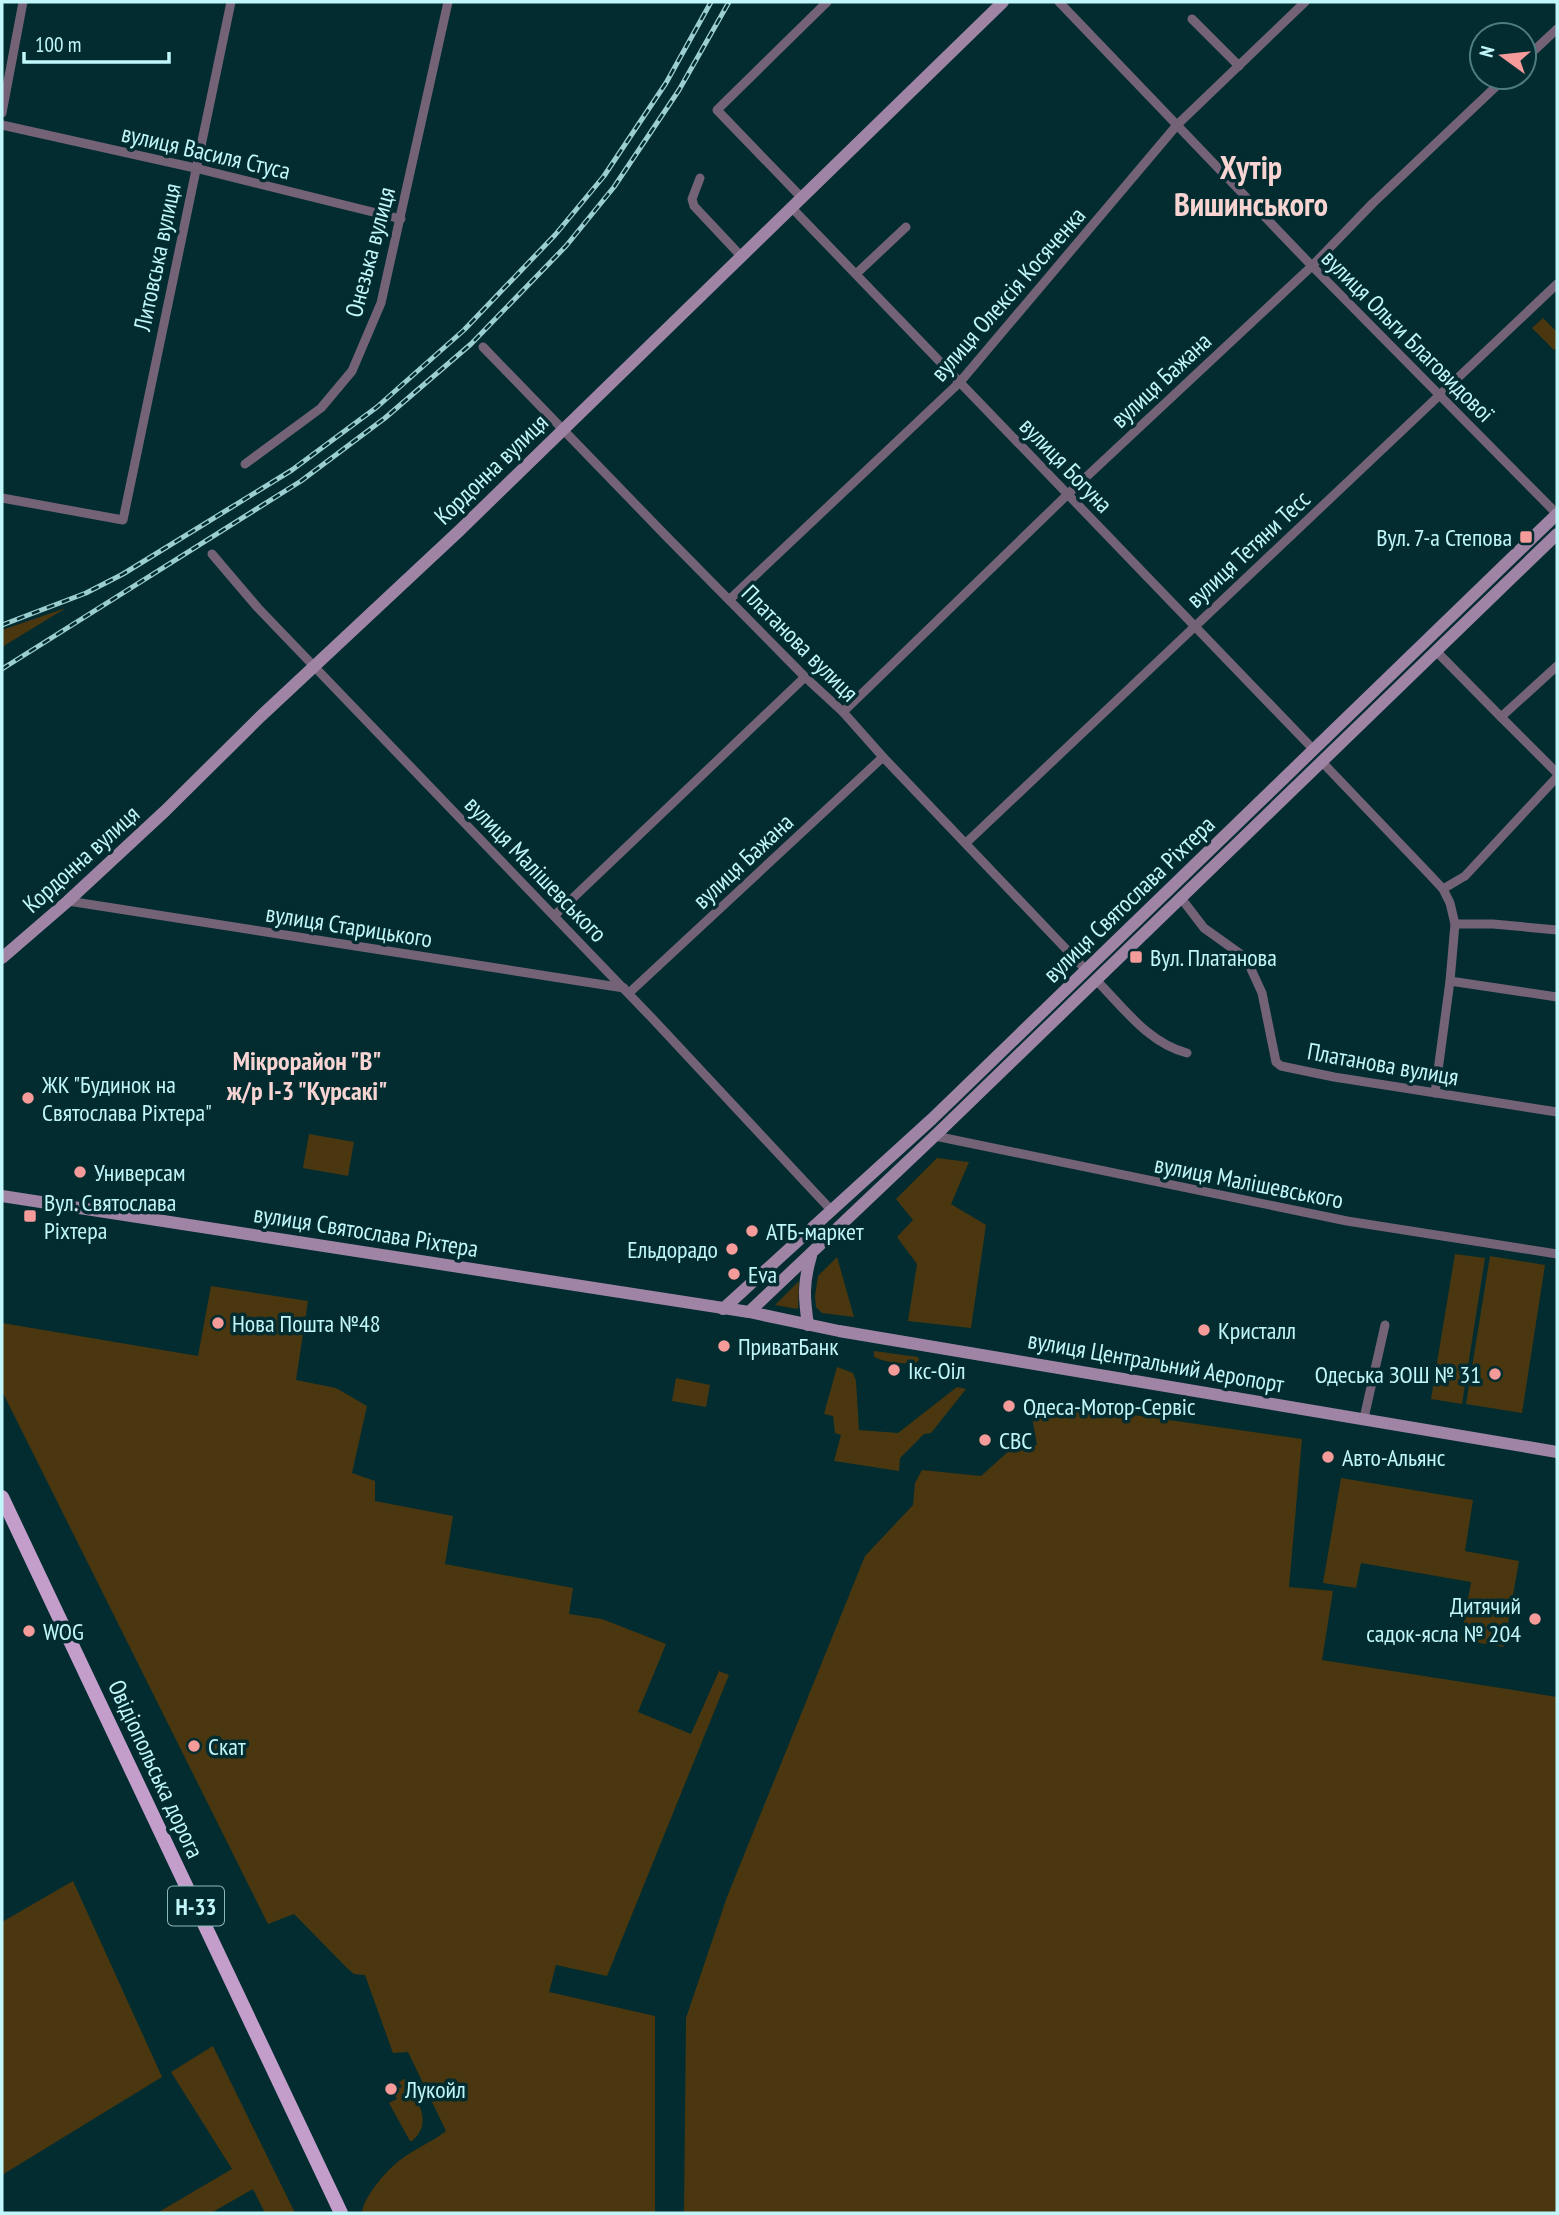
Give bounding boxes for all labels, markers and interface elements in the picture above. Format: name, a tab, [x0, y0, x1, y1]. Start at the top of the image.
scale bar	[24, 21, 170, 65]
north arrow	[1468, 21, 1538, 91]
text: 100 m	[35, 31, 81, 58]
text: N	[1474, 44, 1499, 60]
street label: вулиця Василя Стуса	[119, 118, 293, 186]
district label: Хутір Вишинського	[1174, 146, 1328, 225]
street label: Литовська вулиця	[126, 180, 188, 335]
street label: Онезька вулиця	[338, 183, 402, 321]
street label: вулиця Олексія Косяченка	[924, 201, 1092, 387]
street label: вулиця Ольги Благовидової	[1315, 243, 1501, 429]
street label: вулиця Бажана	[1104, 326, 1218, 434]
street label: Кордонна вулиця	[428, 407, 554, 531]
street label: вулиця Богуна	[1013, 411, 1119, 519]
street label: вулиця Тетяни Тесс	[1180, 483, 1317, 614]
place label: Вул. 7-а Степова	[1376, 522, 1512, 553]
marker: Вул. 7-а Степова	[1518, 529, 1534, 545]
street label: Платанова вулиця	[735, 578, 865, 708]
street label: вулиця Малішевського	[458, 789, 614, 949]
street label: Кордонна вулиця	[16, 798, 146, 920]
street label: вулиця Бажана	[686, 807, 800, 915]
street label: вулиця Святослава Ріхтера	[1037, 809, 1221, 989]
street label: вулиця Старицького	[264, 898, 434, 954]
place label: Вул. Платанова	[1150, 942, 1277, 973]
marker: Вул. Платанова	[1128, 949, 1144, 965]
street label: Платанова вулиця	[1305, 1035, 1461, 1093]
district label: Мікрорайон "В" ж/р I-3 "Курсакі"	[226, 1044, 387, 1107]
place label: ЖК "Будинок на Святослава Ріхтера"	[41, 1069, 212, 1128]
marker: ЖК "Будинок на Святослава Ріхтера"	[20, 1090, 36, 1106]
street label: вулиця Малішевського	[1152, 1149, 1346, 1215]
place label: Универсам	[94, 1157, 185, 1188]
marker: Универсам	[72, 1164, 88, 1180]
place label: Вул. Святослава Ріхтера	[44, 1187, 176, 1246]
street label: вулиця Святослава Ріхтера	[252, 1198, 480, 1264]
marker: Вул. Святослава Ріхтера	[22, 1208, 38, 1224]
place label: АТБ-маркет	[766, 1216, 864, 1247]
marker: АТБ-маркет	[744, 1223, 760, 1239]
place label: Ельдорадо	[627, 1234, 718, 1265]
marker: Ельдорадо	[724, 1241, 740, 1257]
place label: Eva	[748, 1259, 777, 1290]
marker: Eva	[726, 1266, 742, 1282]
place label: Нова Пошта №48	[232, 1308, 381, 1339]
marker: Нова Пошта №48	[210, 1315, 226, 1331]
place label: Кристалл	[1218, 1315, 1296, 1346]
marker: Кристалл	[1196, 1322, 1212, 1338]
street label: вулиця Центральний Аеропорт	[1025, 1324, 1287, 1400]
place label: ПриватБанк	[738, 1331, 839, 1362]
marker: ПриватБанк	[716, 1338, 732, 1354]
place label: Ікс-Оіл	[908, 1355, 966, 1386]
place label: Одеська ЗОШ № 31	[1315, 1359, 1481, 1390]
marker: Ікс-Оіл	[886, 1362, 902, 1378]
marker: Одеська ЗОШ № 31	[1487, 1366, 1503, 1382]
place label: Одеса-Мотор-Сервіс	[1023, 1391, 1196, 1422]
marker: Одеса-Мотор-Сервіс	[1001, 1398, 1017, 1414]
place label: СВС	[999, 1425, 1032, 1456]
marker: СВС	[977, 1432, 993, 1448]
place label: Авто-Альянс	[1342, 1442, 1446, 1473]
marker: Авто-Альянс	[1320, 1449, 1336, 1465]
place label: Дитячий садок-ясла № 204	[1366, 1590, 1521, 1649]
marker: Дитячий садок-ясла № 204	[1527, 1611, 1543, 1627]
place label: WOG	[43, 1616, 84, 1647]
marker: WOG	[21, 1623, 37, 1639]
street label: Овідіопольська дорога	[101, 1675, 211, 1863]
place label: Скат	[208, 1731, 246, 1762]
marker: Скат	[186, 1738, 202, 1754]
road number: Н-33	[168, 1886, 224, 1926]
place label: Лукойл	[404, 2074, 466, 2105]
marker: Лукойл	[383, 2081, 399, 2097]

